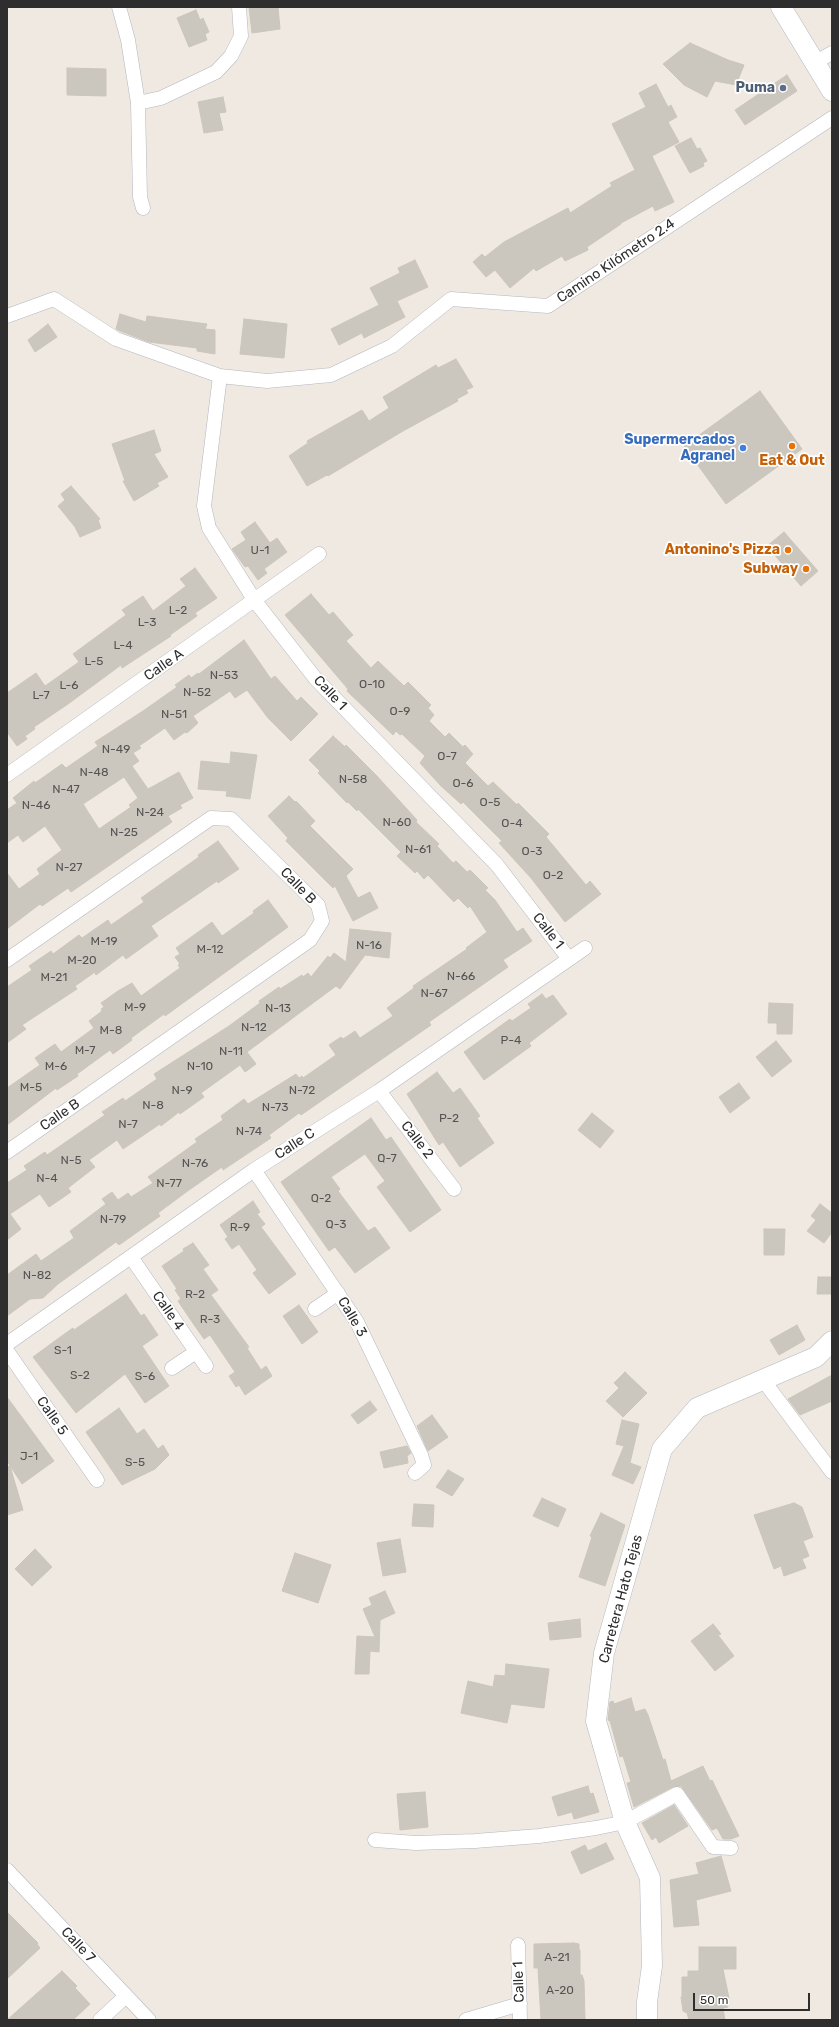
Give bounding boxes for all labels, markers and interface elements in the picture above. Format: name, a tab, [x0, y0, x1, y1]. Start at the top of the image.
place label: Puma	[735, 80, 775, 96]
marker: Puma	[778, 83, 788, 93]
street label: Camino Kilómetro 2.4	[554, 215, 678, 307]
place label: Supermercados Agranel	[624, 432, 735, 464]
marker: Eat & Out	[787, 441, 797, 451]
marker: Supermercados Agranel	[738, 443, 748, 453]
place label: Eat & Out	[759, 453, 825, 469]
place label: Antonino's Pizza	[665, 542, 780, 558]
house number: U-1	[251, 544, 269, 558]
marker: Antonino's Pizza	[783, 545, 793, 555]
place label: Subway	[743, 561, 798, 577]
marker: Subway	[801, 564, 811, 574]
house number: L-2	[169, 604, 187, 618]
house number: L-3	[138, 616, 156, 630]
house number: L-4	[113, 639, 133, 653]
street label: Calle A	[141, 645, 187, 685]
house number: L-5	[85, 655, 103, 669]
house number: N-53	[210, 669, 238, 683]
street label: Calle 1	[310, 672, 350, 714]
house number: O-10	[359, 678, 385, 692]
house number: L-6	[59, 679, 79, 693]
house number: N-52	[183, 686, 211, 700]
house number: L-7	[32, 689, 50, 703]
house number: O-9	[390, 705, 410, 719]
house number: N-51	[161, 708, 187, 722]
house number: N-49	[102, 743, 130, 757]
house number: O-7	[437, 750, 457, 764]
house number: N-48	[79, 766, 109, 780]
house number: N-58	[339, 773, 367, 787]
house number: O-6	[452, 777, 474, 791]
house number: N-47	[52, 783, 80, 797]
house number: O-5	[480, 796, 500, 810]
house number: N-46	[22, 799, 50, 813]
house number: N-24	[136, 806, 164, 820]
house number: N-60	[383, 816, 411, 830]
house number: O-4	[501, 817, 523, 831]
house number: N-25	[110, 826, 138, 840]
house number: N-61	[405, 843, 431, 857]
house number: O-3	[522, 845, 542, 859]
house number: N-27	[56, 861, 82, 875]
street label: Calle B	[277, 864, 319, 908]
house number: O-2	[543, 869, 563, 883]
street label: Calle 1	[529, 910, 567, 952]
house number: M-19	[90, 935, 118, 949]
house number: N-16	[356, 939, 382, 953]
house number: M-12	[197, 943, 223, 957]
house number: M-20	[67, 954, 97, 968]
house number: N-66	[447, 970, 475, 984]
house number: M-21	[41, 971, 67, 985]
house number: N-67	[420, 987, 448, 1001]
house number: M-9	[124, 1001, 146, 1015]
house number: N-13	[265, 1002, 291, 1016]
house number: N-12	[241, 1021, 267, 1035]
house number: M-8	[100, 1024, 122, 1038]
house number: P-4	[501, 1034, 521, 1048]
house number: M-7	[75, 1044, 95, 1058]
house number: N-11	[219, 1045, 243, 1059]
house number: M-6	[45, 1060, 67, 1074]
house number: N-10	[187, 1060, 213, 1074]
house number: M-5	[20, 1081, 42, 1095]
house number: N-9	[171, 1084, 193, 1098]
house number: N-72	[289, 1084, 315, 1098]
street label: Calle B	[37, 1095, 83, 1135]
house number: N-8	[142, 1099, 164, 1113]
house number: N-73	[262, 1101, 288, 1115]
house number: P-2	[439, 1112, 459, 1126]
house number: N-7	[118, 1118, 138, 1132]
street label: Calle 2	[397, 1118, 437, 1162]
house number: N-74	[236, 1125, 262, 1139]
street label: Calle C	[272, 1125, 318, 1163]
house number: Q-7	[377, 1152, 397, 1166]
house number: N-5	[60, 1154, 82, 1168]
house number: N-76	[182, 1157, 208, 1171]
house number: N-4	[36, 1172, 58, 1186]
house number: N-77	[156, 1177, 182, 1191]
house number: Q-2	[311, 1192, 331, 1206]
house number: N-79	[100, 1213, 126, 1227]
house number: Q-3	[326, 1218, 346, 1232]
house number: R-9	[230, 1221, 250, 1235]
house number: N-82	[23, 1269, 51, 1283]
street label: Calle 4	[149, 1288, 187, 1334]
house number: R-2	[185, 1288, 205, 1302]
street label: Calle 3	[334, 1294, 370, 1340]
house number: R-3	[200, 1313, 220, 1327]
house number: S-1	[54, 1344, 72, 1358]
house number: S-2	[70, 1369, 90, 1383]
house number: S-6	[135, 1370, 155, 1384]
street label: Calle 5	[33, 1393, 71, 1439]
house number: J-1	[20, 1450, 38, 1464]
house number: S-5	[125, 1456, 145, 1470]
street label: Carretera Hato Tejas	[596, 1533, 646, 1665]
street label: Calle 7	[57, 1924, 99, 1966]
house number: A-21	[544, 1951, 570, 1965]
street label: Calle 1	[510, 1961, 528, 2003]
house number: A-20	[546, 1984, 574, 1998]
scale bar	[695, 1985, 812, 2011]
text: 50 m	[700, 1993, 728, 2007]

